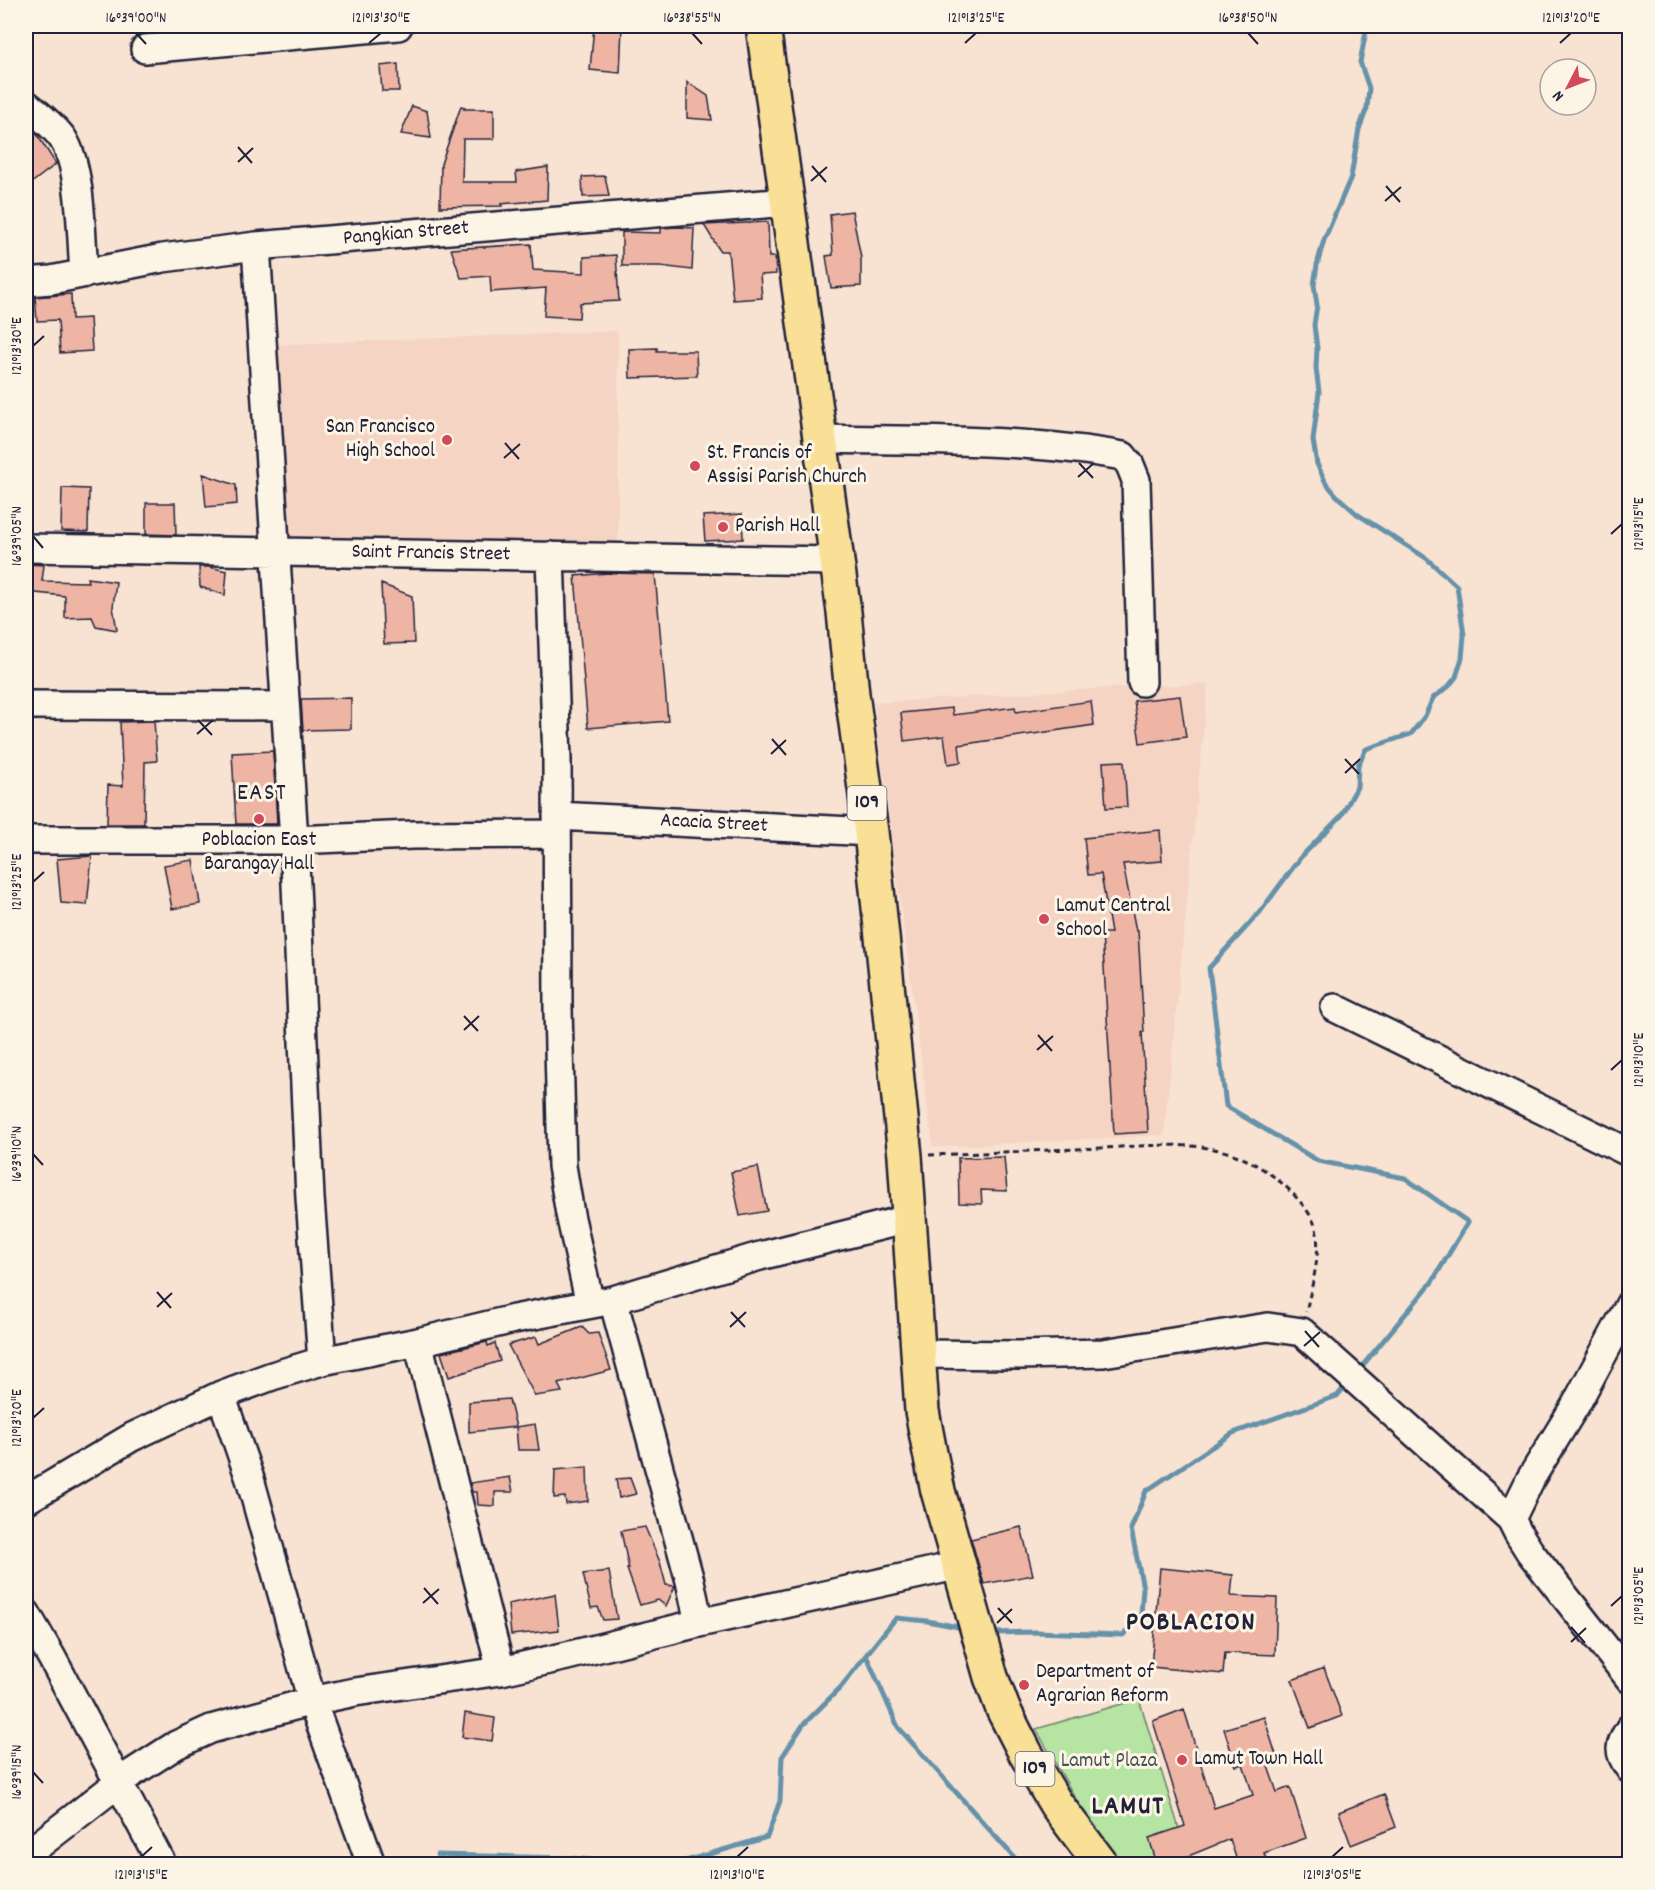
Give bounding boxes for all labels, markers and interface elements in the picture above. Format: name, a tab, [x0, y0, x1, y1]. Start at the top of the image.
text: 16°39'00"N	[105, 8, 167, 30]
text: 121°13'30"E	[352, 8, 410, 30]
text: 16°38'55"N	[663, 8, 721, 30]
text: 121°13'25"E	[948, 8, 1004, 30]
text: 16°38'50"N	[1219, 8, 1277, 30]
text: 121°13'20"E	[1542, 8, 1600, 30]
north arrow	[1538, 57, 1598, 117]
text: N	[1547, 85, 1570, 106]
street label: Pangkian Street	[342, 214, 470, 254]
text: 121°13'30"E	[7, 317, 29, 375]
place label: San Francisco High School	[326, 413, 435, 467]
marker: San Francisco High School	[440, 433, 454, 447]
place label: St. Francis of Assisi Parish Church	[707, 439, 867, 493]
marker: St. Francis of Assisi Parish Church	[688, 459, 702, 473]
text: 121°13'15"E	[1629, 497, 1651, 551]
text: 16°39'05"N	[7, 506, 29, 566]
place label: Parish Hall	[735, 512, 820, 542]
marker: Parish Hall	[716, 520, 730, 534]
street label: Saint Francis Street	[351, 538, 511, 570]
district label: EAST	[237, 777, 287, 811]
road number: 109	[848, 786, 886, 820]
street label: Acacia Street	[659, 806, 769, 842]
marker: Poblacion East Barangay Hall	[252, 812, 266, 826]
place label: Poblacion East Barangay Hall	[202, 826, 317, 880]
text: 121°13'25"E	[7, 854, 29, 910]
place label: Lamut Central School	[1056, 892, 1170, 946]
marker: Lamut Central School	[1037, 912, 1051, 926]
text: 121°13'10"E	[1629, 1033, 1651, 1087]
text: 16°39'10"N	[7, 1126, 29, 1182]
text: 121°13'20"E	[7, 1389, 29, 1447]
text: 121°13'05"E	[1629, 1567, 1651, 1625]
district label: POBLACION	[1126, 1604, 1256, 1643]
place label: Department of Agrarian Reform	[1036, 1658, 1169, 1712]
marker: Department of Agrarian Reform	[1017, 1678, 1031, 1692]
text: 16°39'15"N	[7, 1745, 29, 1799]
place label: Lamut Town Hall	[1194, 1745, 1323, 1775]
park label: Lamut Plaza	[1061, 1747, 1158, 1777]
road number: 109	[1016, 1752, 1054, 1786]
marker: Lamut Town Hall	[1175, 1753, 1189, 1767]
district label: LAMUT	[1092, 1788, 1164, 1827]
text: 121°13'15"E	[114, 1865, 168, 1887]
text: 121°13'10"E	[710, 1865, 764, 1887]
text: 121°13'05"E	[1303, 1865, 1361, 1887]

